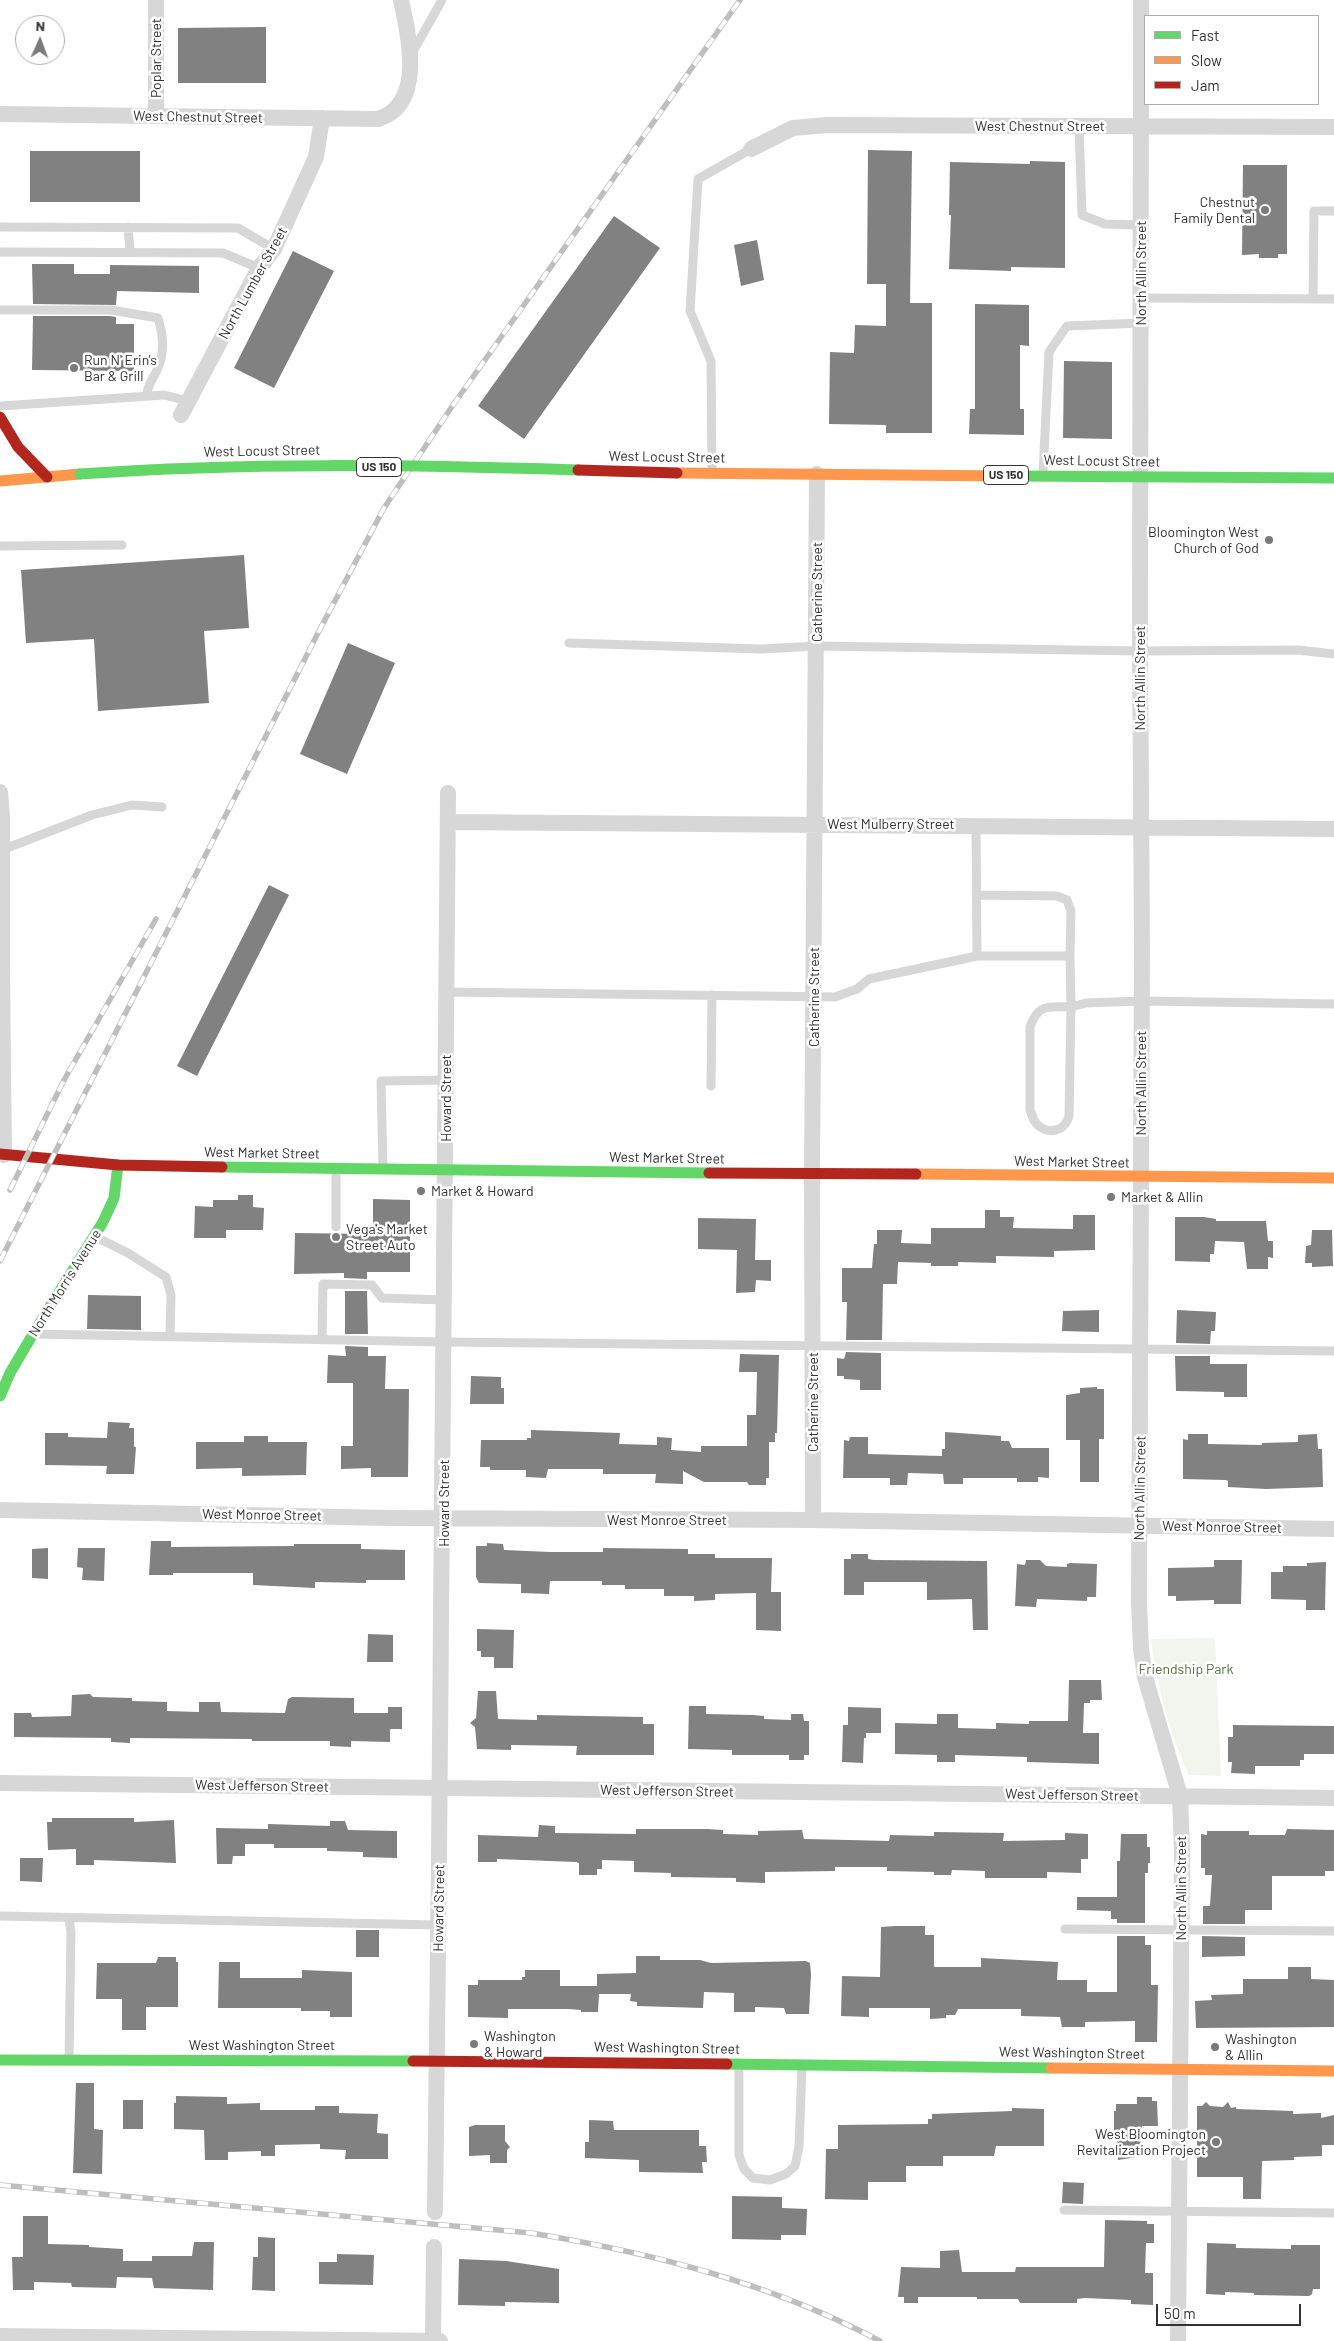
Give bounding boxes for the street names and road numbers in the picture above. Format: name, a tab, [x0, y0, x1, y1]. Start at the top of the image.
street label: Poplar Street	[148, 18, 164, 98]
street label: West Chestnut Street	[133, 107, 263, 127]
street label: West Chestnut Street	[975, 118, 1105, 134]
street label: North Allin Street	[1133, 221, 1149, 325]
street label: North Lumber Street	[215, 224, 291, 342]
street label: West Locust Street	[203, 442, 321, 460]
street label: West Locust Street	[608, 448, 726, 466]
street label: West Locust Street	[1043, 452, 1161, 470]
road number: US 150	[356, 458, 402, 477]
road number: US 150	[984, 466, 1028, 484]
street label: Catherine Street	[809, 542, 825, 642]
street label: North Allin Street	[1132, 626, 1148, 730]
street label: West Mulberry Street	[827, 816, 955, 832]
street label: Catherine Street	[806, 947, 822, 1047]
street label: North Allin Street	[1133, 1031, 1149, 1135]
street label: Howard Street	[438, 1054, 454, 1142]
street label: West Market Street	[204, 1144, 320, 1162]
street label: West Market Street	[609, 1149, 725, 1167]
street label: West Market Street	[1014, 1153, 1130, 1171]
street label: North Morris Avenue	[25, 1226, 105, 1340]
street label: Catherine Street	[805, 1352, 821, 1452]
street label: North Allin Street	[1131, 1435, 1149, 1541]
street label: Howard Street	[436, 1459, 452, 1547]
street label: West Monroe Street	[202, 1506, 322, 1524]
street label: West Monroe Street	[607, 1512, 727, 1528]
street label: West Monroe Street	[1162, 1518, 1282, 1536]
street label: West Jefferson Street	[195, 1776, 329, 1796]
street label: West Jefferson Street	[600, 1781, 734, 1801]
street label: West Jefferson Street	[1005, 1785, 1139, 1805]
street label: North Allin Street	[1173, 1836, 1189, 1940]
street label: Howard Street	[430, 1864, 448, 1952]
street label: West Washington Street	[189, 2037, 335, 2053]
street label: West Washington Street	[594, 2038, 740, 2058]
street label: West Washington Street	[999, 2043, 1145, 2063]

